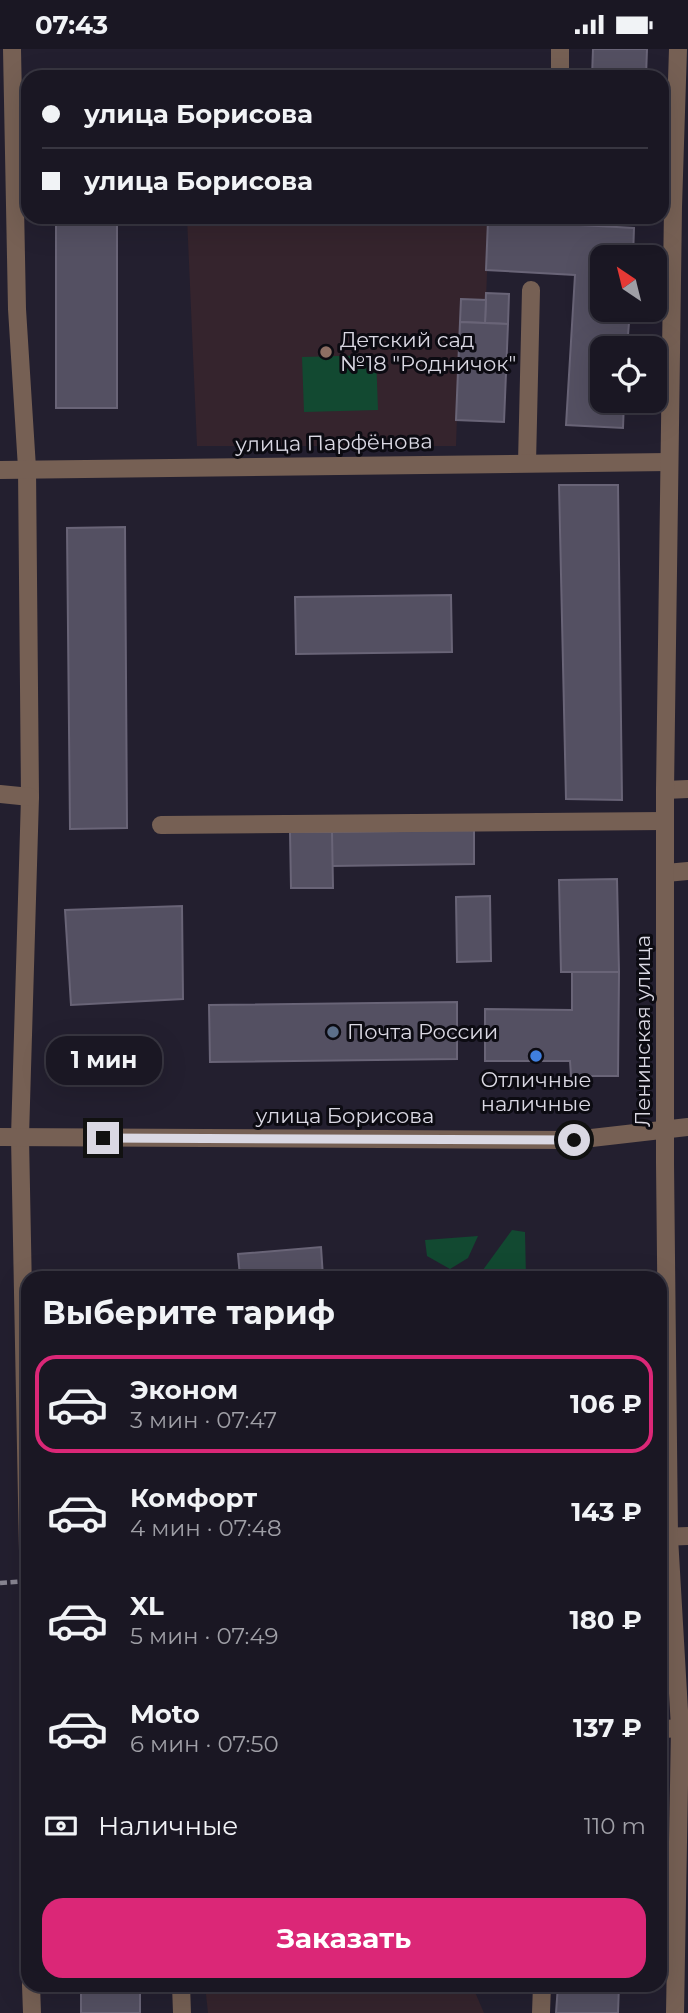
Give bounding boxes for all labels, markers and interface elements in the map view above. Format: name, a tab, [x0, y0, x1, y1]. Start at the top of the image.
text: 07:43	[35, 9, 108, 41]
text: улица Борисова	[84, 98, 313, 130]
text: улица Борисова	[84, 165, 313, 197]
north arrow	[590, 245, 667, 322]
map controls	[590, 245, 667, 413]
place label: Детский сад №18 "Родничок"	[340, 327, 516, 376]
button: locate	[590, 336, 667, 413]
marker: Детский сад №18 "Родничок"	[318, 344, 334, 360]
street label: улица Парфёнова	[234, 428, 433, 457]
street label: Ленинская улица	[630, 935, 655, 1127]
place label: Почта России	[347, 1019, 498, 1044]
marker: Почта России	[325, 1024, 341, 1040]
callout: 1 мин	[45, 1037, 161, 1085]
text: 1 мин	[71, 1046, 137, 1074]
marker: Отличные наличные	[528, 1048, 544, 1064]
place label: Отличные наличные	[481, 1067, 591, 1116]
street label: улица Борисова	[255, 1103, 434, 1128]
route end	[87, 1122, 119, 1154]
route start	[558, 1124, 590, 1156]
text: Выберите тариф	[42, 1293, 335, 1332]
icon: car	[46, 1373, 109, 1436]
text: Эконом	[130, 1374, 238, 1406]
text: 106 ₽	[570, 1388, 642, 1420]
text: 3 мин · 07:47	[130, 1406, 277, 1434]
icon: car	[46, 1481, 109, 1544]
text: Комфорт	[130, 1482, 257, 1514]
text: 143 ₽	[571, 1496, 642, 1528]
text: 4 мин · 07:48	[130, 1514, 282, 1542]
icon: car	[46, 1589, 109, 1652]
text: XL	[130, 1590, 164, 1622]
text: 180 ₽	[569, 1604, 642, 1636]
text: 5 мин · 07:49	[130, 1622, 278, 1650]
icon: car	[46, 1697, 109, 1760]
text: Moto	[130, 1698, 200, 1730]
text: 137 ₽	[573, 1712, 642, 1744]
text: 6 мин · 07:50	[130, 1730, 279, 1758]
icon: cash	[42, 1807, 80, 1845]
text: Наличные	[98, 1810, 238, 1842]
text: 110 m	[584, 1812, 646, 1840]
button: Заказать	[42, 1898, 646, 1978]

